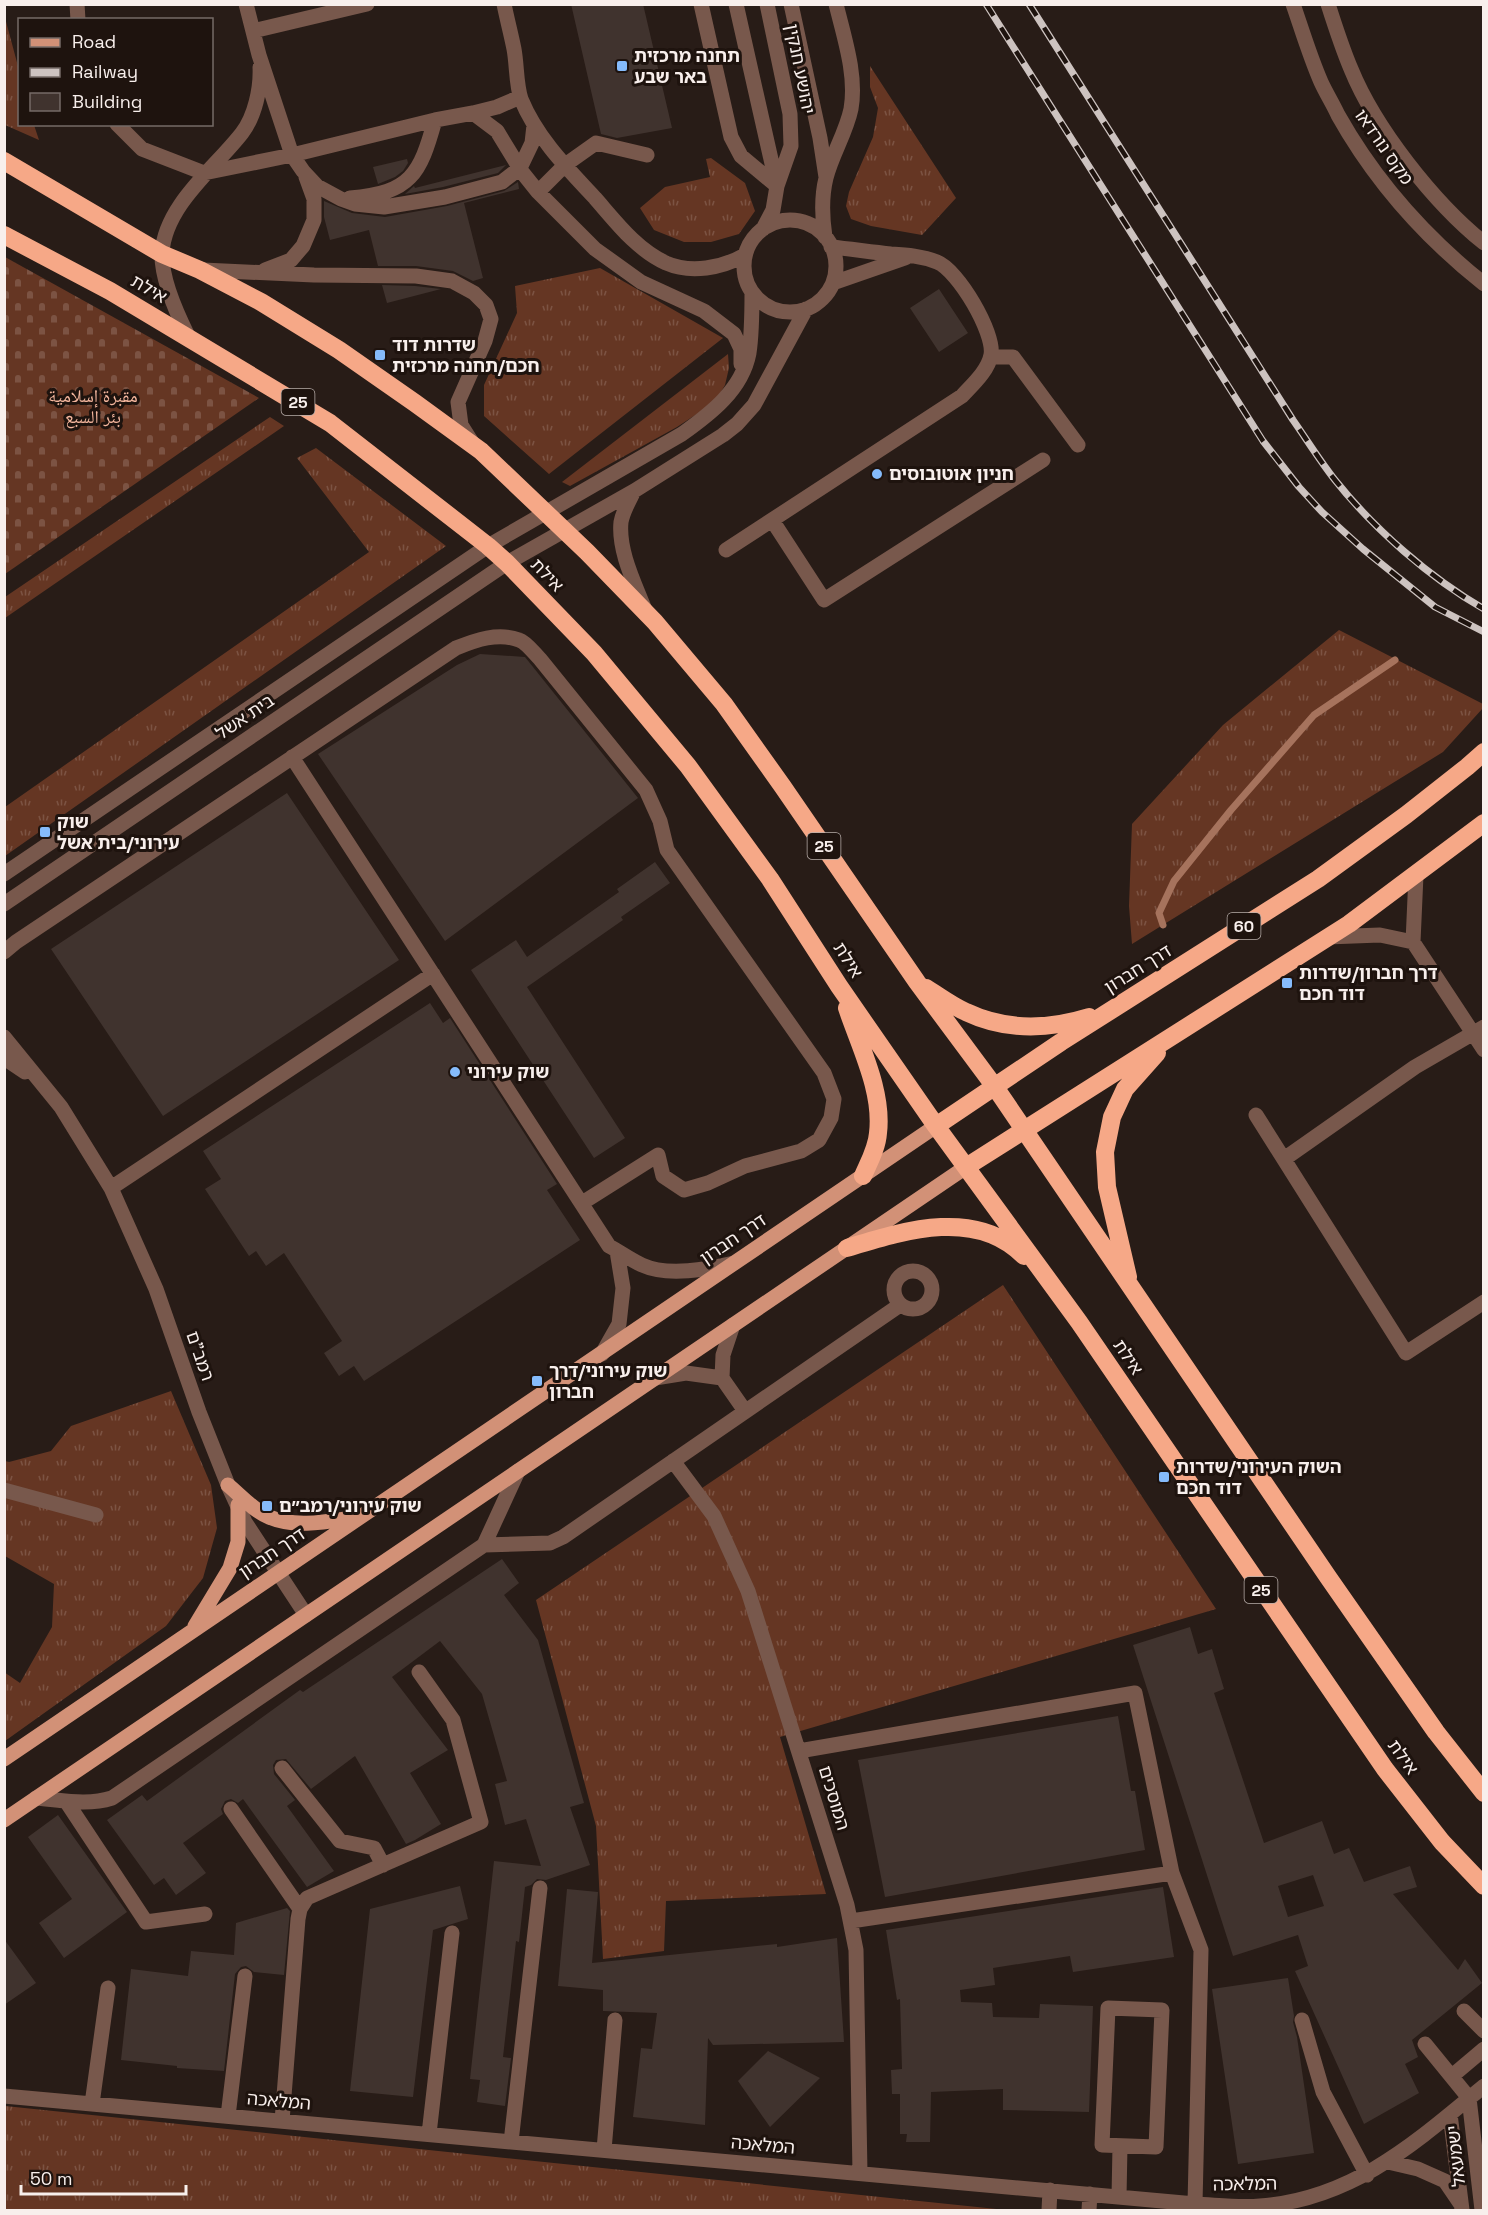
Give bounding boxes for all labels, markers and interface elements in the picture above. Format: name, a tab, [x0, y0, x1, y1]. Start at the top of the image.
legend	[18, 18, 213, 126]
street label: יהושע חנקין	[780, 22, 820, 116]
text: Road	[72, 30, 116, 53]
place label: תחנה מרכזית באר שבע	[634, 44, 740, 88]
marker: תחנה מרכזית באר שבע	[615, 59, 629, 73]
text: Railway	[72, 60, 138, 83]
text: Building	[72, 90, 142, 113]
street label: מקס נורדאו	[1350, 104, 1419, 189]
street label: אילת	[127, 269, 171, 308]
place label: שדרות דוד חכם/תחנה מרכזית	[392, 333, 540, 377]
marker: שדרות דוד חכם/תחנה מרכזית	[373, 348, 387, 362]
park label: مقبرة إسلامية بئر السبع	[48, 384, 138, 429]
road number: 25	[282, 389, 314, 415]
place label: חניון אוטובוסים	[889, 462, 1014, 485]
marker: חניון אוטובוסים	[870, 467, 884, 481]
street label: אילת	[526, 553, 569, 596]
street label: בית אשל	[211, 689, 278, 745]
place label: שוק עירוני/בית אשל	[57, 810, 180, 854]
marker: שוק עירוני/בית אשל	[38, 825, 52, 839]
road number: 25	[808, 833, 840, 859]
road number: 60	[1228, 913, 1260, 939]
street label: אילת	[828, 938, 868, 982]
street label: דרך חברון	[1100, 939, 1176, 998]
place label: דרך חברון/שדרות דוד חכם	[1299, 961, 1438, 1005]
marker: דרך חברון/שדרות דוד חכם	[1280, 976, 1294, 990]
place label: שוק עירוני	[467, 1060, 549, 1083]
marker: שוק עירוני	[448, 1065, 462, 1079]
street label: דרך חברון	[695, 1208, 771, 1269]
street label: רמב"ם	[181, 1328, 220, 1384]
street label: אילת	[1108, 1335, 1149, 1379]
place label: שוק עירוני/דרך חברון	[549, 1359, 667, 1403]
marker: שוק עירוני/דרך חברון	[530, 1374, 544, 1388]
place label: השוק העירוני/שדרות דוד חכם	[1176, 1455, 1342, 1499]
marker: השוק העירוני/שדרות דוד חכם	[1157, 1470, 1171, 1484]
place label: שוק עירוני/רמב״ם	[279, 1494, 422, 1517]
marker: שוק עירוני/רמב״ם	[260, 1499, 274, 1513]
street label: דרך חברון	[234, 1522, 310, 1583]
road number: 25	[1244, 1577, 1278, 1603]
street label: אילת	[1383, 1735, 1424, 1779]
street label: המוסכים	[814, 1763, 855, 1833]
street label: המלאכה	[246, 2086, 312, 2115]
street label: ישמעאל	[1441, 2124, 1470, 2188]
street label: המלאכה	[730, 2130, 796, 2159]
scale bar	[21, 2158, 186, 2196]
text: 50 m	[30, 2167, 72, 2190]
street label: המלאכה	[1213, 2171, 1277, 2196]

